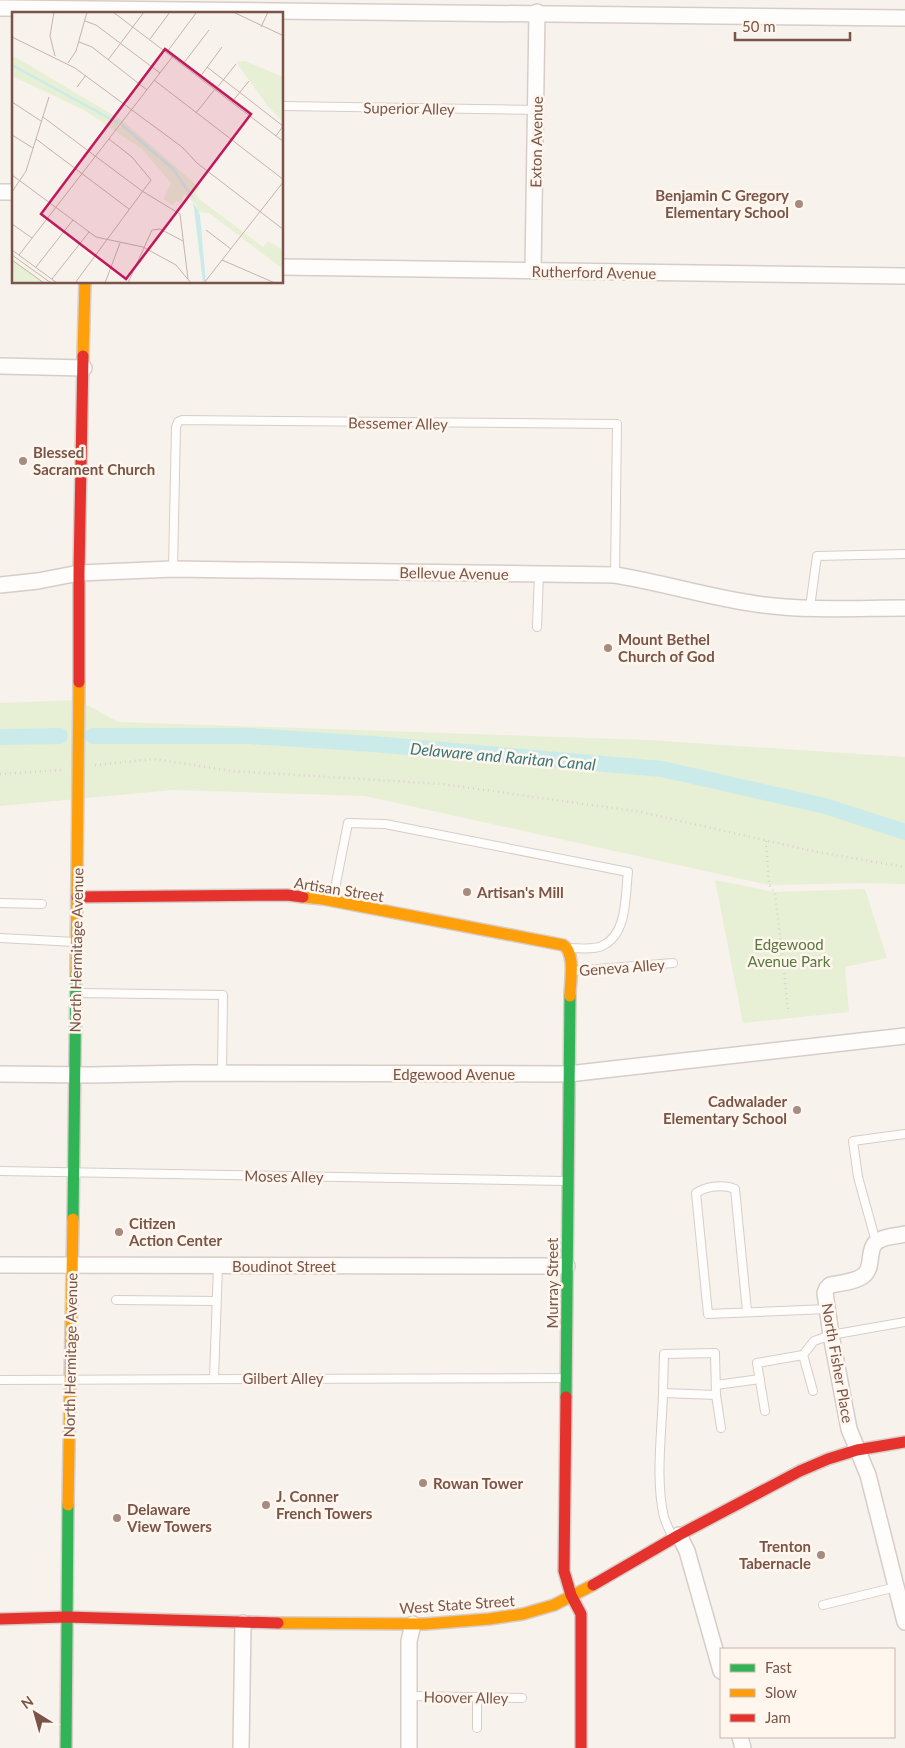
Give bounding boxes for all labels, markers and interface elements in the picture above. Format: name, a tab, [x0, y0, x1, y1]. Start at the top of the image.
scale bar	[735, 10, 850, 42]
inset map	[12, 12, 284, 284]
text: 50 m	[742, 17, 776, 35]
street label: Exton Avenue	[526, 96, 546, 188]
street label: Superior Alley	[363, 98, 455, 118]
place label: Benjamin C Gregory Elementary School	[655, 186, 789, 221]
marker: Benjamin C Gregory Elementary School	[793, 198, 805, 210]
street label: Rutherford Avenue	[532, 262, 657, 282]
street label: Bessemer Alley	[348, 413, 448, 433]
place label: Blessed Sacrament Church	[33, 443, 155, 478]
marker: Blessed Sacrament Church	[17, 455, 29, 467]
street label: Bellevue Avenue	[399, 563, 509, 583]
place label: Mount Bethel Church of God	[618, 630, 715, 665]
marker: Mount Bethel Church of God	[602, 642, 614, 654]
water label: Delaware and Raritan Canal	[409, 738, 597, 774]
street label: North Hermitage Avenue	[66, 867, 86, 1033]
street label: Artisan Street	[293, 873, 386, 905]
place label: Artisan's Mill	[476, 883, 564, 901]
marker: Artisan's Mill	[461, 886, 473, 898]
park label: Edgewood Avenue Park	[748, 935, 831, 970]
street label: Geneva Alley	[579, 955, 666, 979]
street label: Edgewood Avenue	[393, 1065, 515, 1083]
place label: Cadwalader Elementary School	[663, 1092, 787, 1127]
marker: Cadwalader Elementary School	[791, 1104, 803, 1116]
street label: Moses Alley	[244, 1166, 324, 1186]
place label: Citizen Action Center	[128, 1214, 222, 1249]
marker: Citizen Action Center	[113, 1226, 125, 1238]
street label: Murray Street	[543, 1237, 561, 1328]
street label: Boudinot Street	[232, 1257, 337, 1275]
street label: North Hermitage Avenue	[60, 1272, 80, 1438]
street label: North Fisher Place	[819, 1302, 857, 1424]
street label: Gilbert Alley	[242, 1369, 324, 1387]
place label: Rowan Tower	[433, 1474, 523, 1492]
marker: Rowan Tower	[417, 1477, 429, 1489]
place label: J. Conner French Towers	[276, 1487, 373, 1522]
marker: J. Conner French Towers	[260, 1499, 272, 1511]
place label: Delaware View Towers	[126, 1500, 212, 1535]
marker: Delaware View Towers	[111, 1512, 123, 1524]
place label: Trenton Tabernacle	[739, 1537, 811, 1572]
marker: Trenton Tabernacle	[815, 1549, 827, 1561]
street label: West State Street	[399, 1591, 516, 1617]
legend	[720, 1648, 895, 1738]
text: Fast	[765, 1658, 792, 1676]
text: Slow	[765, 1683, 797, 1701]
street label: Hoover Alley	[424, 1687, 509, 1707]
north arrow	[10, 1688, 60, 1738]
text: N	[17, 1692, 36, 1712]
text: Jam	[765, 1708, 791, 1726]

